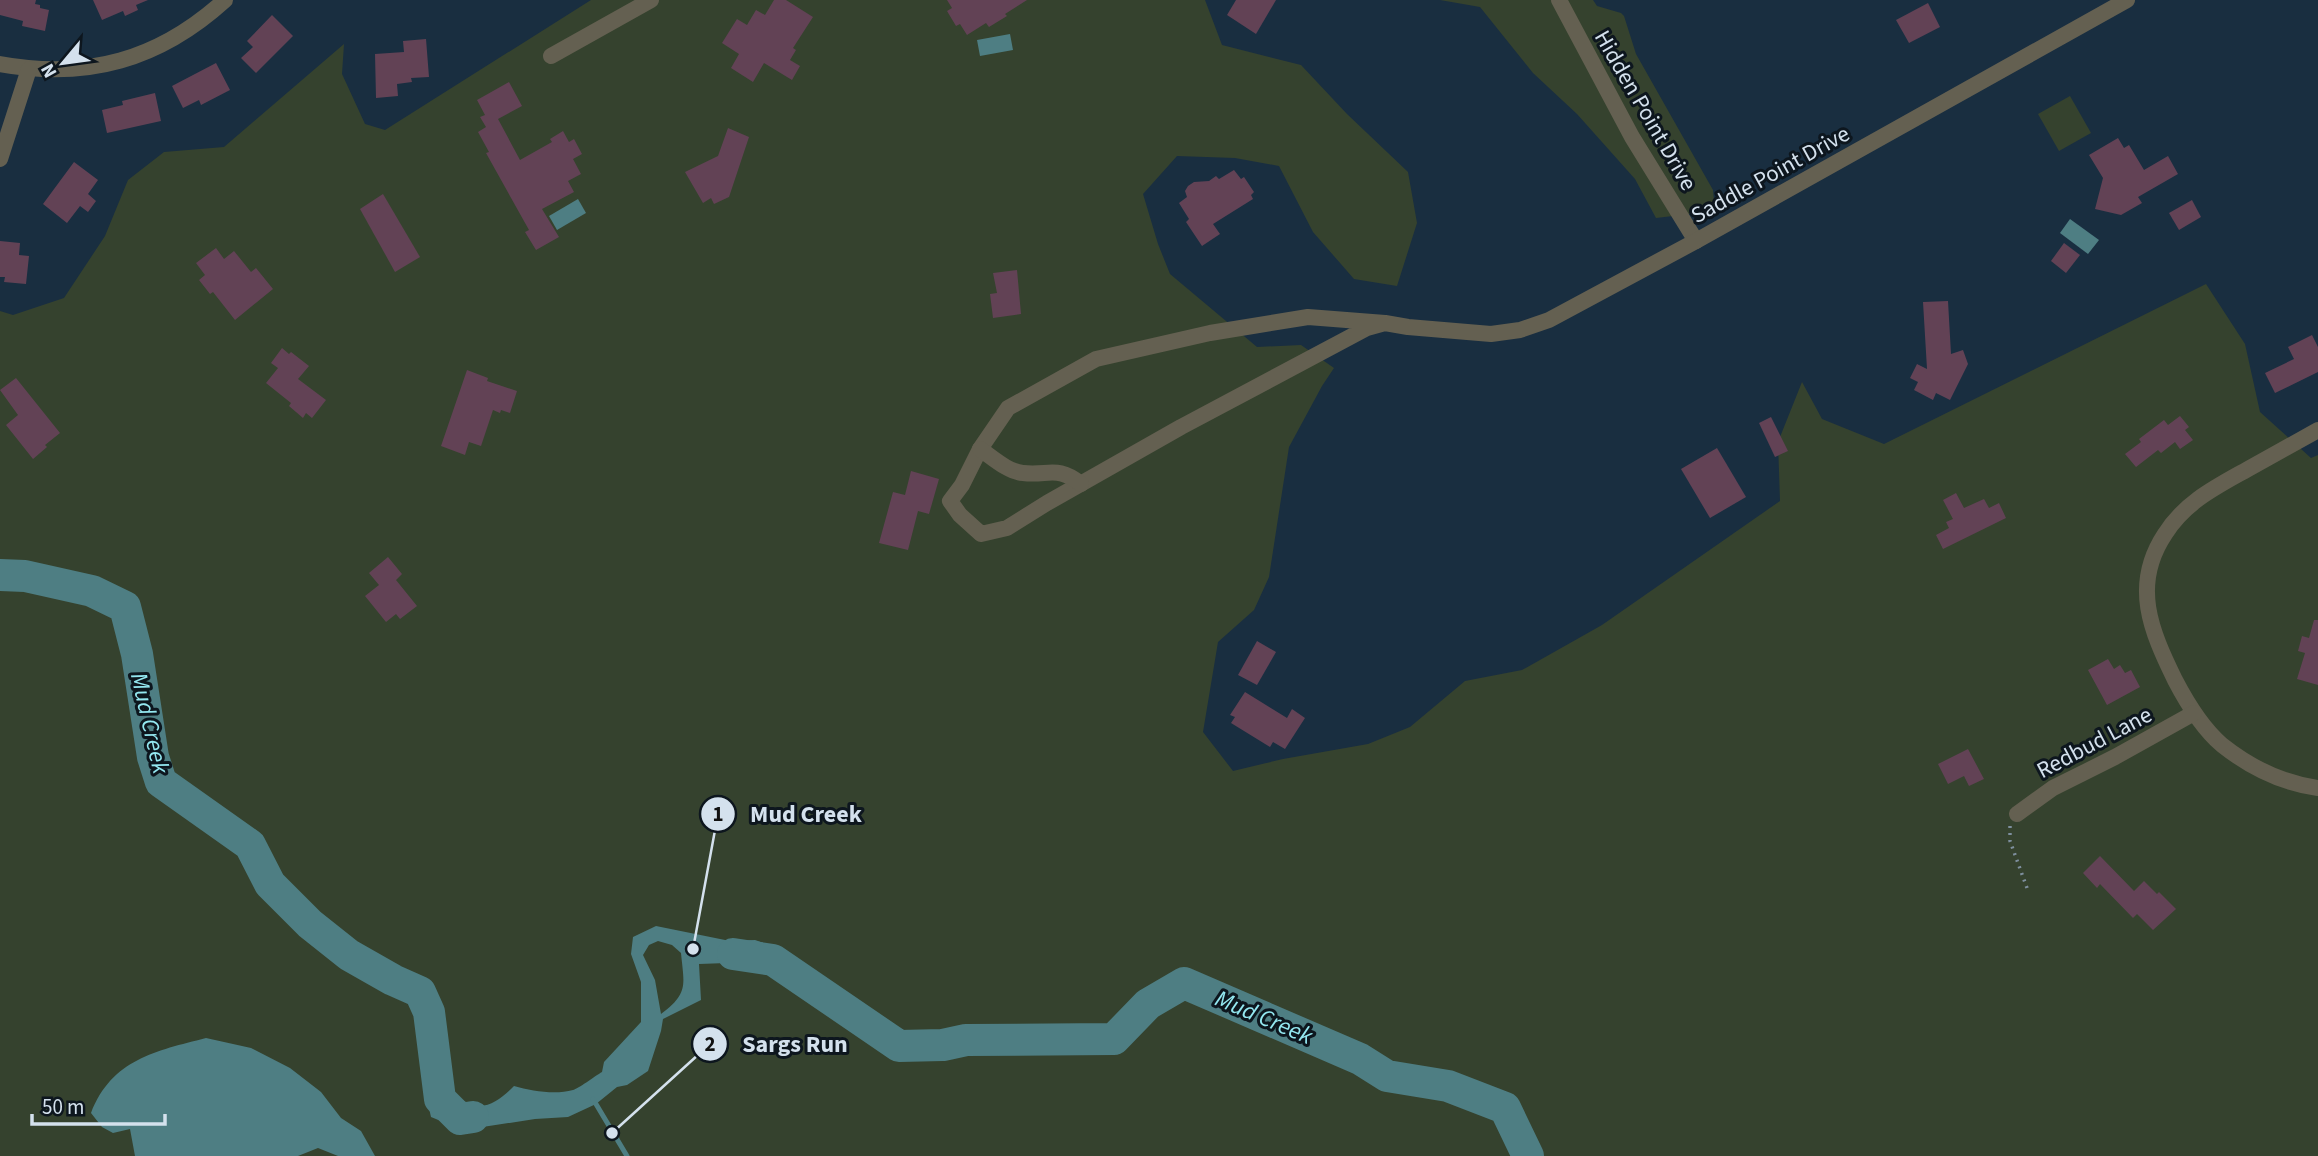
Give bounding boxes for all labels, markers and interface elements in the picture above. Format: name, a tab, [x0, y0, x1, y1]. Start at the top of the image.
street label: Hidden Point Drive	[1586, 24, 1705, 197]
north arrow	[28, 28, 98, 98]
text: N	[35, 58, 64, 83]
street label: Saddle Point Drive	[1685, 117, 1856, 232]
water label: Mud Creek	[121, 669, 178, 778]
street label: Redbud Lane	[2031, 698, 2158, 787]
callout: Mud Creek	[701, 791, 875, 836]
text: Mud Creek	[750, 797, 863, 832]
text: 1	[712, 799, 724, 829]
water label: Mud Creek	[1210, 981, 1318, 1054]
callout: Sargs Run	[693, 1021, 861, 1066]
text: Sargs Run	[742, 1027, 848, 1062]
text: 2	[704, 1029, 716, 1059]
scale bar	[32, 1082, 164, 1126]
text: 50 m	[42, 1092, 84, 1122]

